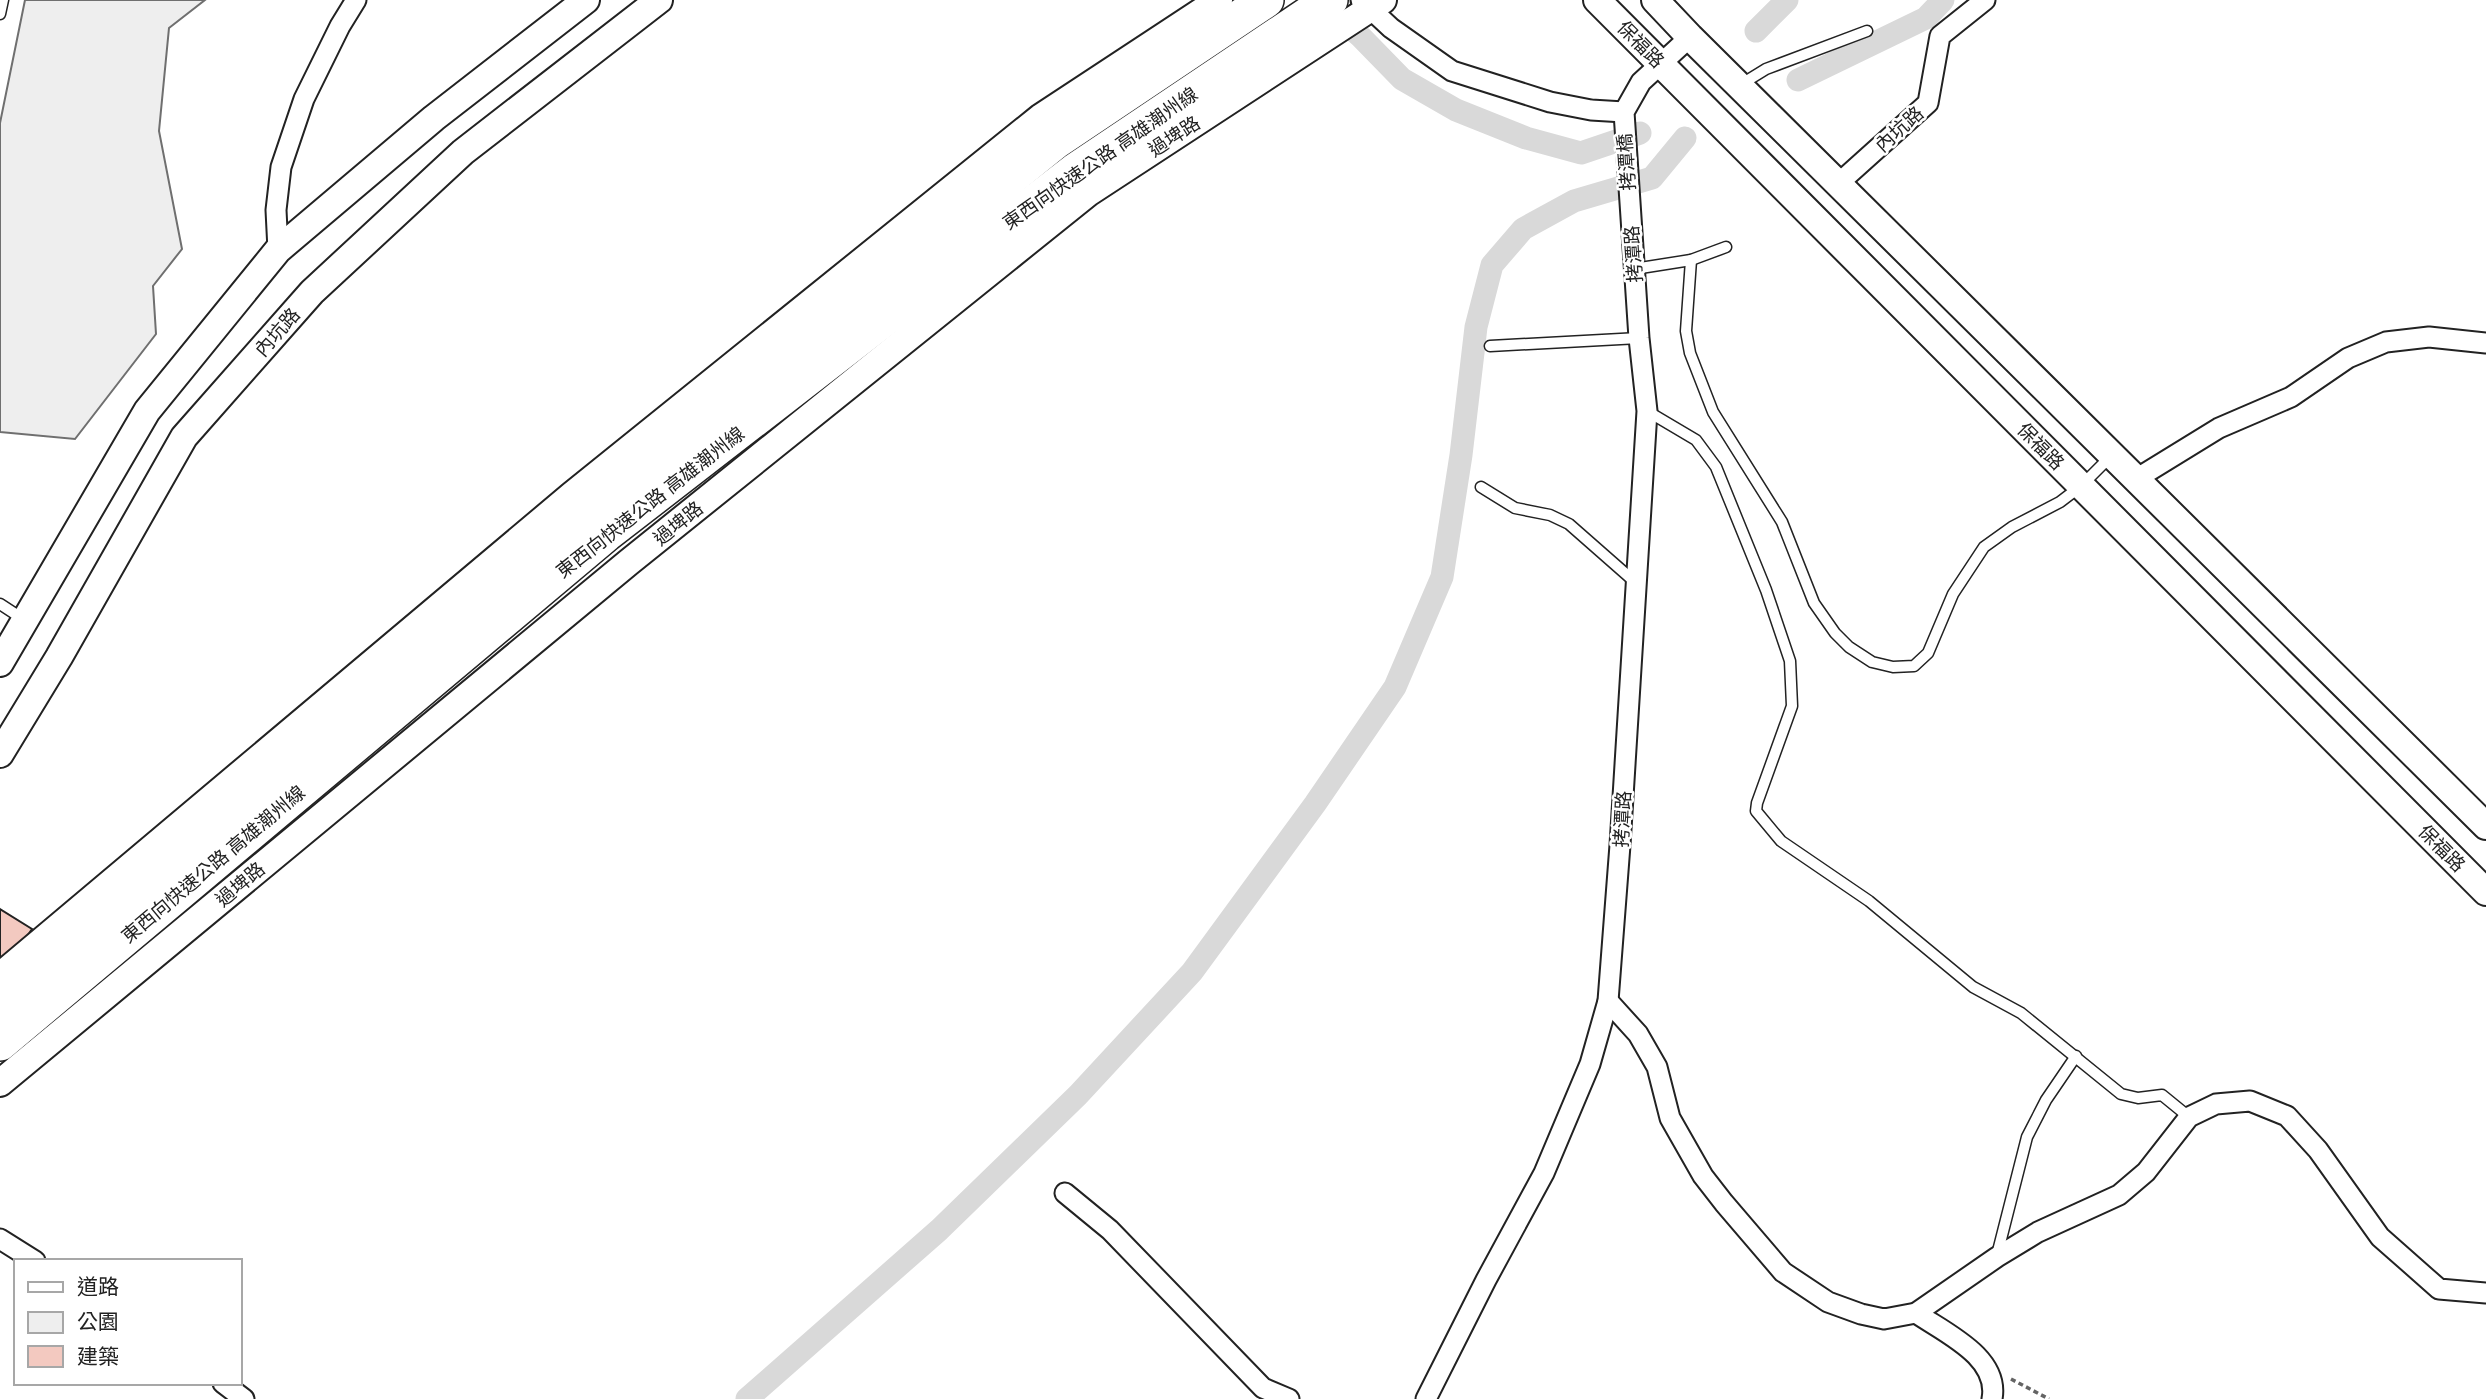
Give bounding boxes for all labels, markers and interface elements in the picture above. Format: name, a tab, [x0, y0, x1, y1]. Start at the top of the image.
street label: 保福路	[1612, 16, 1669, 73]
street label: 東西向快速公路 高雄潮州線	[998, 82, 1202, 234]
street label: 內坑路	[1870, 102, 1928, 157]
street label: 過埤路	[1144, 111, 1204, 162]
street label: 拷潭橋	[1613, 133, 1640, 191]
street label: 拷潭路	[1620, 225, 1647, 283]
street label: 內坑路	[250, 303, 305, 361]
street label: 保福路	[2012, 418, 2069, 475]
street label: 東西向快速公路 高雄潮州線	[552, 422, 749, 583]
street label: 過埤路	[649, 497, 708, 550]
street label: 東西向快速公路 高雄潮州線	[117, 781, 310, 948]
street label: 拷潭路	[1610, 790, 1635, 848]
street label: 保福路	[2413, 820, 2470, 877]
street label: 過埤路	[211, 857, 270, 912]
legend	[14, 1259, 242, 1385]
text: 道路	[77, 1274, 119, 1300]
text: 公園	[77, 1309, 119, 1335]
text: 建築	[77, 1344, 119, 1370]

